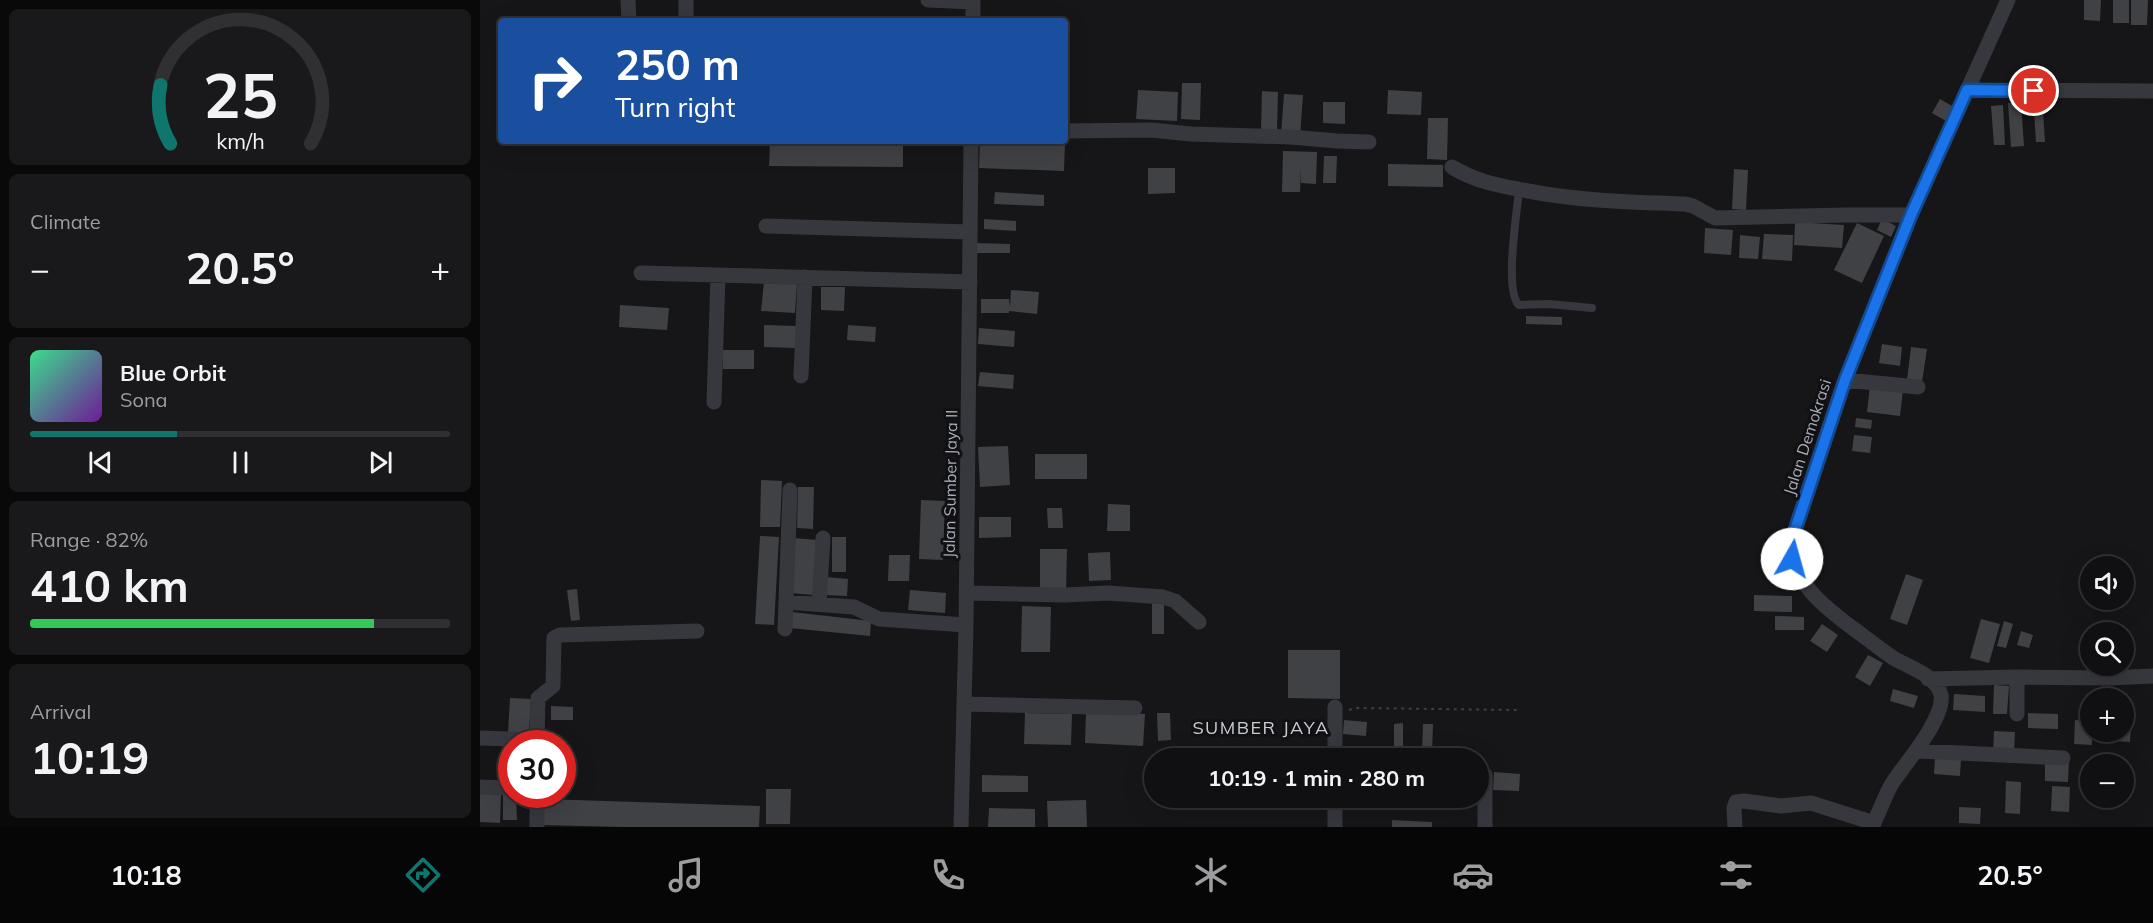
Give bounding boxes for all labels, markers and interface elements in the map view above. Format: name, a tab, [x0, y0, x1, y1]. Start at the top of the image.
text: 250 m	[615, 38, 740, 91]
icon: right	[516, 42, 594, 120]
text: 25	[203, 55, 277, 134]
pin	[2008, 65, 2059, 116]
icon: arrive	[2017, 74, 2050, 107]
text: Turn right	[615, 90, 735, 124]
text: km/h	[216, 127, 264, 154]
text: Climate	[30, 209, 101, 234]
text: 20.5°	[185, 239, 295, 295]
text: −	[30, 248, 50, 289]
text: +	[430, 248, 450, 289]
text: Blue Orbit	[120, 359, 226, 387]
street label: Jalan Demokrasi	[1779, 376, 1835, 498]
text: Sona	[120, 387, 168, 412]
street label: Jalan Sumber Jaya II	[939, 410, 961, 558]
icon: previous	[84, 446, 117, 479]
icon: pause	[224, 446, 257, 479]
icon: next	[364, 446, 397, 479]
text: Range · 82%	[30, 527, 148, 552]
position arrow	[1760, 527, 1824, 591]
map controls	[2080, 556, 2134, 808]
button: sound	[2080, 556, 2134, 610]
text: 410 km	[30, 557, 189, 613]
button: search	[2080, 622, 2134, 676]
button: +	[2080, 688, 2134, 742]
text: Arrival	[30, 699, 91, 724]
district label: SUMBER JAYA	[1192, 716, 1330, 739]
text: 10:19	[30, 729, 149, 785]
speed limit sign: 30	[498, 730, 576, 808]
button: −	[2080, 754, 2134, 808]
text: 10:19 · 1 min · 280 m	[1208, 764, 1425, 792]
icon: directions	[402, 854, 444, 896]
icon: music	[665, 854, 707, 896]
icon: phone	[927, 854, 969, 896]
icon: climate	[1190, 854, 1232, 896]
icon: car	[1452, 854, 1494, 896]
icon: filters	[1715, 854, 1757, 896]
text: 10:18	[110, 858, 182, 892]
text: 20.5°	[1977, 858, 2043, 892]

